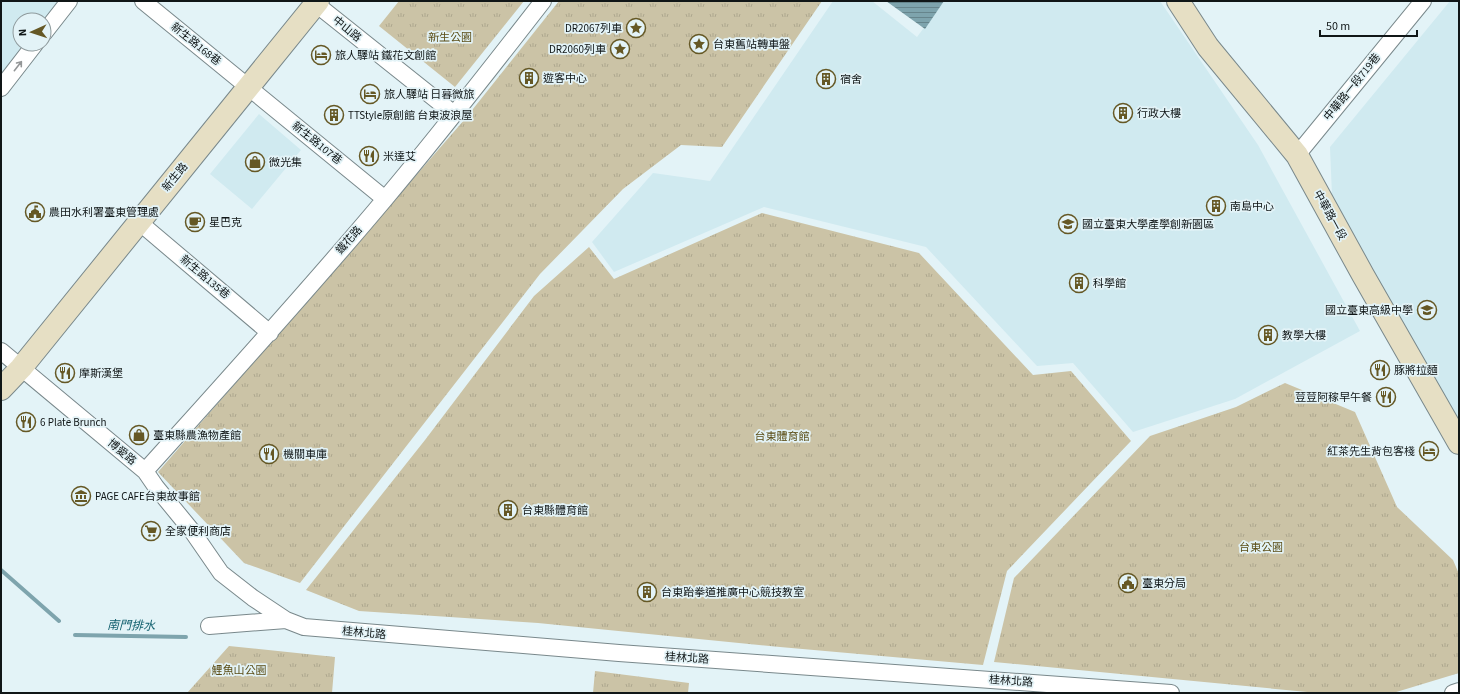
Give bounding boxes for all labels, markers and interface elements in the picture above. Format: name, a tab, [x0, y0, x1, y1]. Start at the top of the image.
north arrow	[12, 12, 52, 52]
scale bar	[1320, 12, 1417, 38]
street label: 中山路	[329, 13, 365, 45]
place icon: DR2067列車	[625, 17, 647, 39]
text: 50 m	[1326, 18, 1350, 35]
street label: 新生路168巷	[168, 19, 224, 69]
place label: DR2067列車	[565, 21, 622, 36]
text: N	[15, 28, 30, 37]
park label: 新生公園	[428, 30, 472, 45]
place icon: 台東舊站轉車盤	[688, 33, 710, 55]
place label: 台東舊站轉車盤	[713, 37, 790, 52]
place icon: DR2060列車	[609, 38, 631, 60]
place label: DR2060列車	[549, 42, 606, 57]
hotel icon: 旅人驛站 鐵花文創館	[310, 44, 332, 66]
place label: 旅人驛站 鐵花文創館	[335, 48, 436, 63]
street label: 中華路一段719巷	[1320, 50, 1384, 124]
one-way arrow	[14, 61, 22, 72]
building icon: 遊客中心	[518, 67, 540, 89]
building icon: 宿舍	[815, 68, 837, 90]
place label: 遊客中心	[543, 71, 587, 86]
place label: 宿舍	[840, 72, 862, 87]
hotel icon: 旅人驛站 日暮微旅	[359, 83, 381, 105]
place label: 旅人驛站 日暮微旅	[384, 87, 474, 102]
building icon: 行政大樓	[1112, 102, 1134, 124]
building icon: TTStyle原創館 台東波浪屋	[323, 104, 345, 126]
place label: 行政大樓	[1137, 106, 1181, 121]
place label: TTStyle原創館 台東波浪屋	[348, 108, 472, 123]
street label: 新生路107巷	[289, 118, 345, 168]
restaurant icon: 米達艾	[358, 145, 380, 167]
place label: 米達艾	[383, 149, 416, 164]
shop icon: 微光集	[244, 151, 266, 173]
place label: 微光集	[269, 155, 302, 170]
street label: 新生路	[159, 159, 191, 195]
street label: 中華路一段	[1310, 187, 1350, 243]
building icon: 南島中心	[1205, 195, 1227, 217]
place label: 南島中心	[1230, 199, 1274, 214]
public building icon: 農田水利署臺東管理處	[24, 201, 46, 223]
place label: 農田水利署臺東管理處	[49, 205, 159, 220]
cafe icon: 星巴克	[184, 211, 206, 233]
school or university icon: 國立臺東大學產學創新園區	[1057, 213, 1079, 235]
place label: 星巴克	[209, 215, 242, 230]
place label: 國立臺東大學產學創新園區	[1082, 217, 1214, 232]
street label: 鐵花路	[333, 223, 365, 257]
street label: 新生路135巷	[177, 252, 233, 302]
building icon: 科學館	[1068, 272, 1090, 294]
place label: 科學館	[1093, 276, 1126, 291]
school or university icon: 國立臺東高級中學	[1416, 299, 1438, 321]
place label: 國立臺東高級中學	[1325, 303, 1413, 318]
building icon: 教學大樓	[1257, 324, 1279, 346]
place label: 教學大樓	[1282, 328, 1326, 343]
restaurant icon: 豚將拉麵	[1369, 359, 1391, 381]
restaurant icon: 摩斯漢堡	[54, 362, 76, 384]
place label: 豚將拉麵	[1394, 363, 1438, 378]
place label: 摩斯漢堡	[79, 366, 123, 381]
restaurant icon: 荳荳阿稼早午餐	[1375, 386, 1397, 408]
place label: 荳荳阿稼早午餐	[1295, 390, 1372, 405]
restaurant icon: 6 Plate Brunch	[15, 411, 37, 433]
place label: 6 Plate Brunch	[40, 415, 107, 430]
shop icon: 臺東縣農漁物產館	[128, 424, 150, 446]
place label: 臺東縣農漁物產館	[153, 428, 241, 443]
park label: 台東體育館	[755, 429, 810, 444]
street label: 博愛路	[105, 436, 139, 468]
hotel icon: 紅茶先生背包客棧	[1418, 440, 1440, 462]
restaurant icon: 機關車庫	[258, 443, 280, 465]
place label: 紅茶先生背包客棧	[1327, 444, 1415, 459]
place label: 機關車庫	[283, 447, 327, 462]
museum icon: PAGE CAFE台東故事館	[70, 485, 92, 507]
place label: PAGE CAFE台東故事館	[95, 489, 200, 504]
building icon: 台東縣體育館	[497, 499, 519, 521]
place label: 台東縣體育館	[522, 503, 588, 518]
supermarket icon: 全家便利商店	[140, 520, 162, 542]
place label: 全家便利商店	[165, 524, 231, 539]
park label: 台東公園	[1239, 540, 1283, 555]
public building icon: 臺東分局	[1117, 572, 1139, 594]
place label: 臺東分局	[1142, 576, 1186, 591]
building icon: 台東跆拳道推廣中心競技教室	[636, 581, 658, 603]
place label: 台東跆拳道推廣中心競技教室	[661, 585, 804, 600]
water label: 南門排水	[107, 617, 156, 635]
street label: 桂林北路	[341, 624, 387, 642]
street label: 桂林北路	[665, 649, 709, 667]
park label: 鯉魚山公園	[212, 663, 267, 678]
street label: 桂林北路	[989, 672, 1033, 690]

